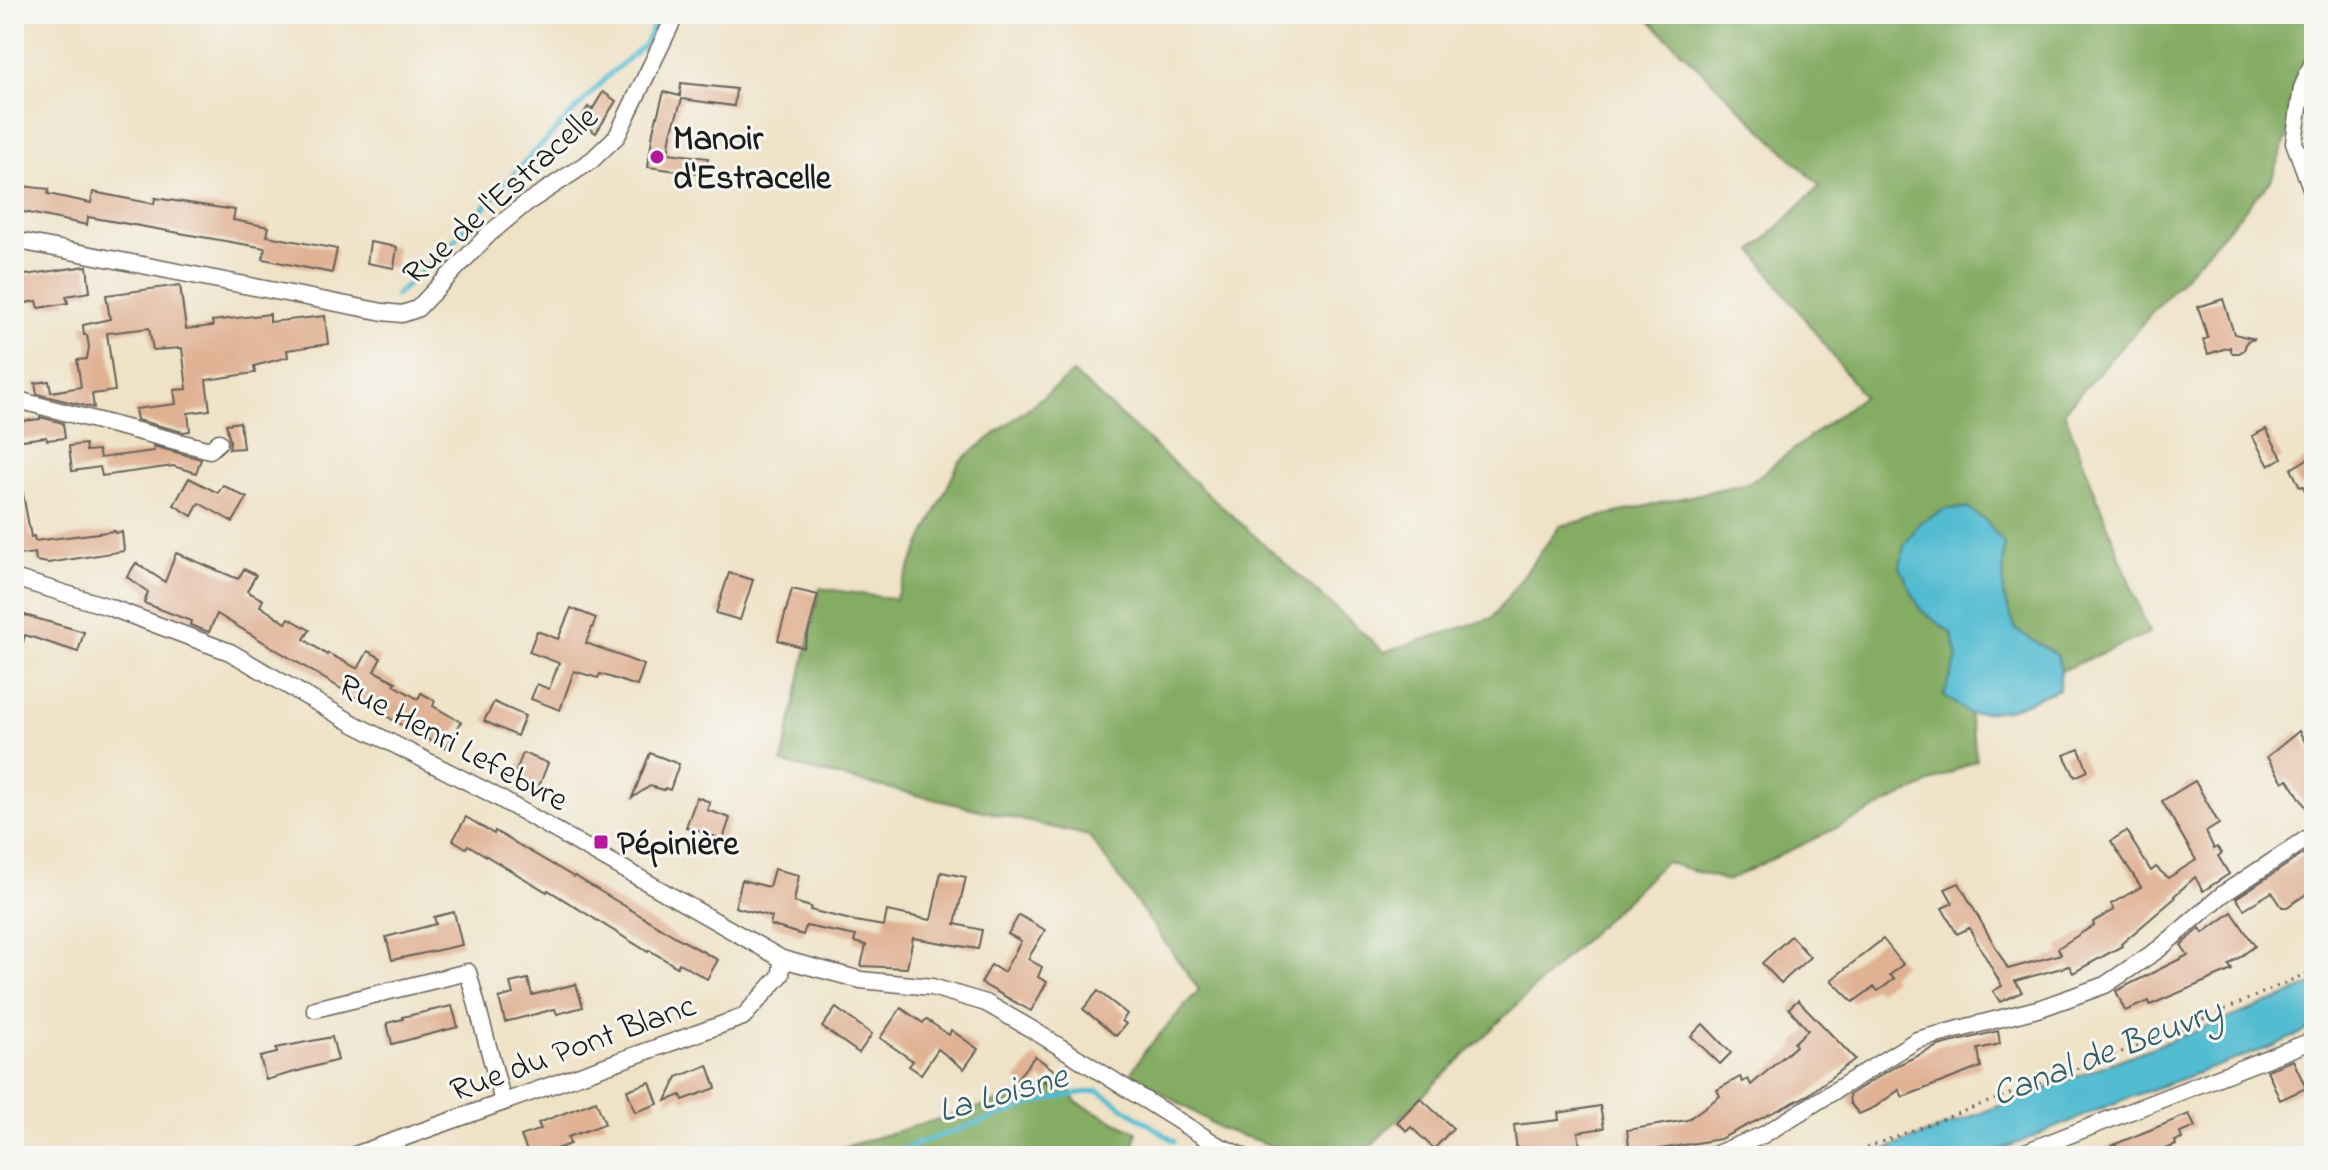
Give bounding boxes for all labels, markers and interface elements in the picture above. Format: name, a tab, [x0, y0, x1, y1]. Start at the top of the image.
street label: Rue de l'Estracelle	[392, 95, 612, 299]
place label: Manoir d'Estracelle	[673, 116, 832, 205]
marker: Manoir d'Estracelle	[648, 148, 666, 166]
street label: Rue Henri Lefebvre	[328, 663, 577, 827]
place label: Pépinière	[617, 821, 739, 871]
marker: Pépinière	[592, 833, 610, 851]
street label: Rue du Pont Blanc	[444, 982, 704, 1117]
water label: Canal de Beuvry	[1985, 986, 2231, 1122]
water label: La Loisne	[932, 1051, 1076, 1139]

